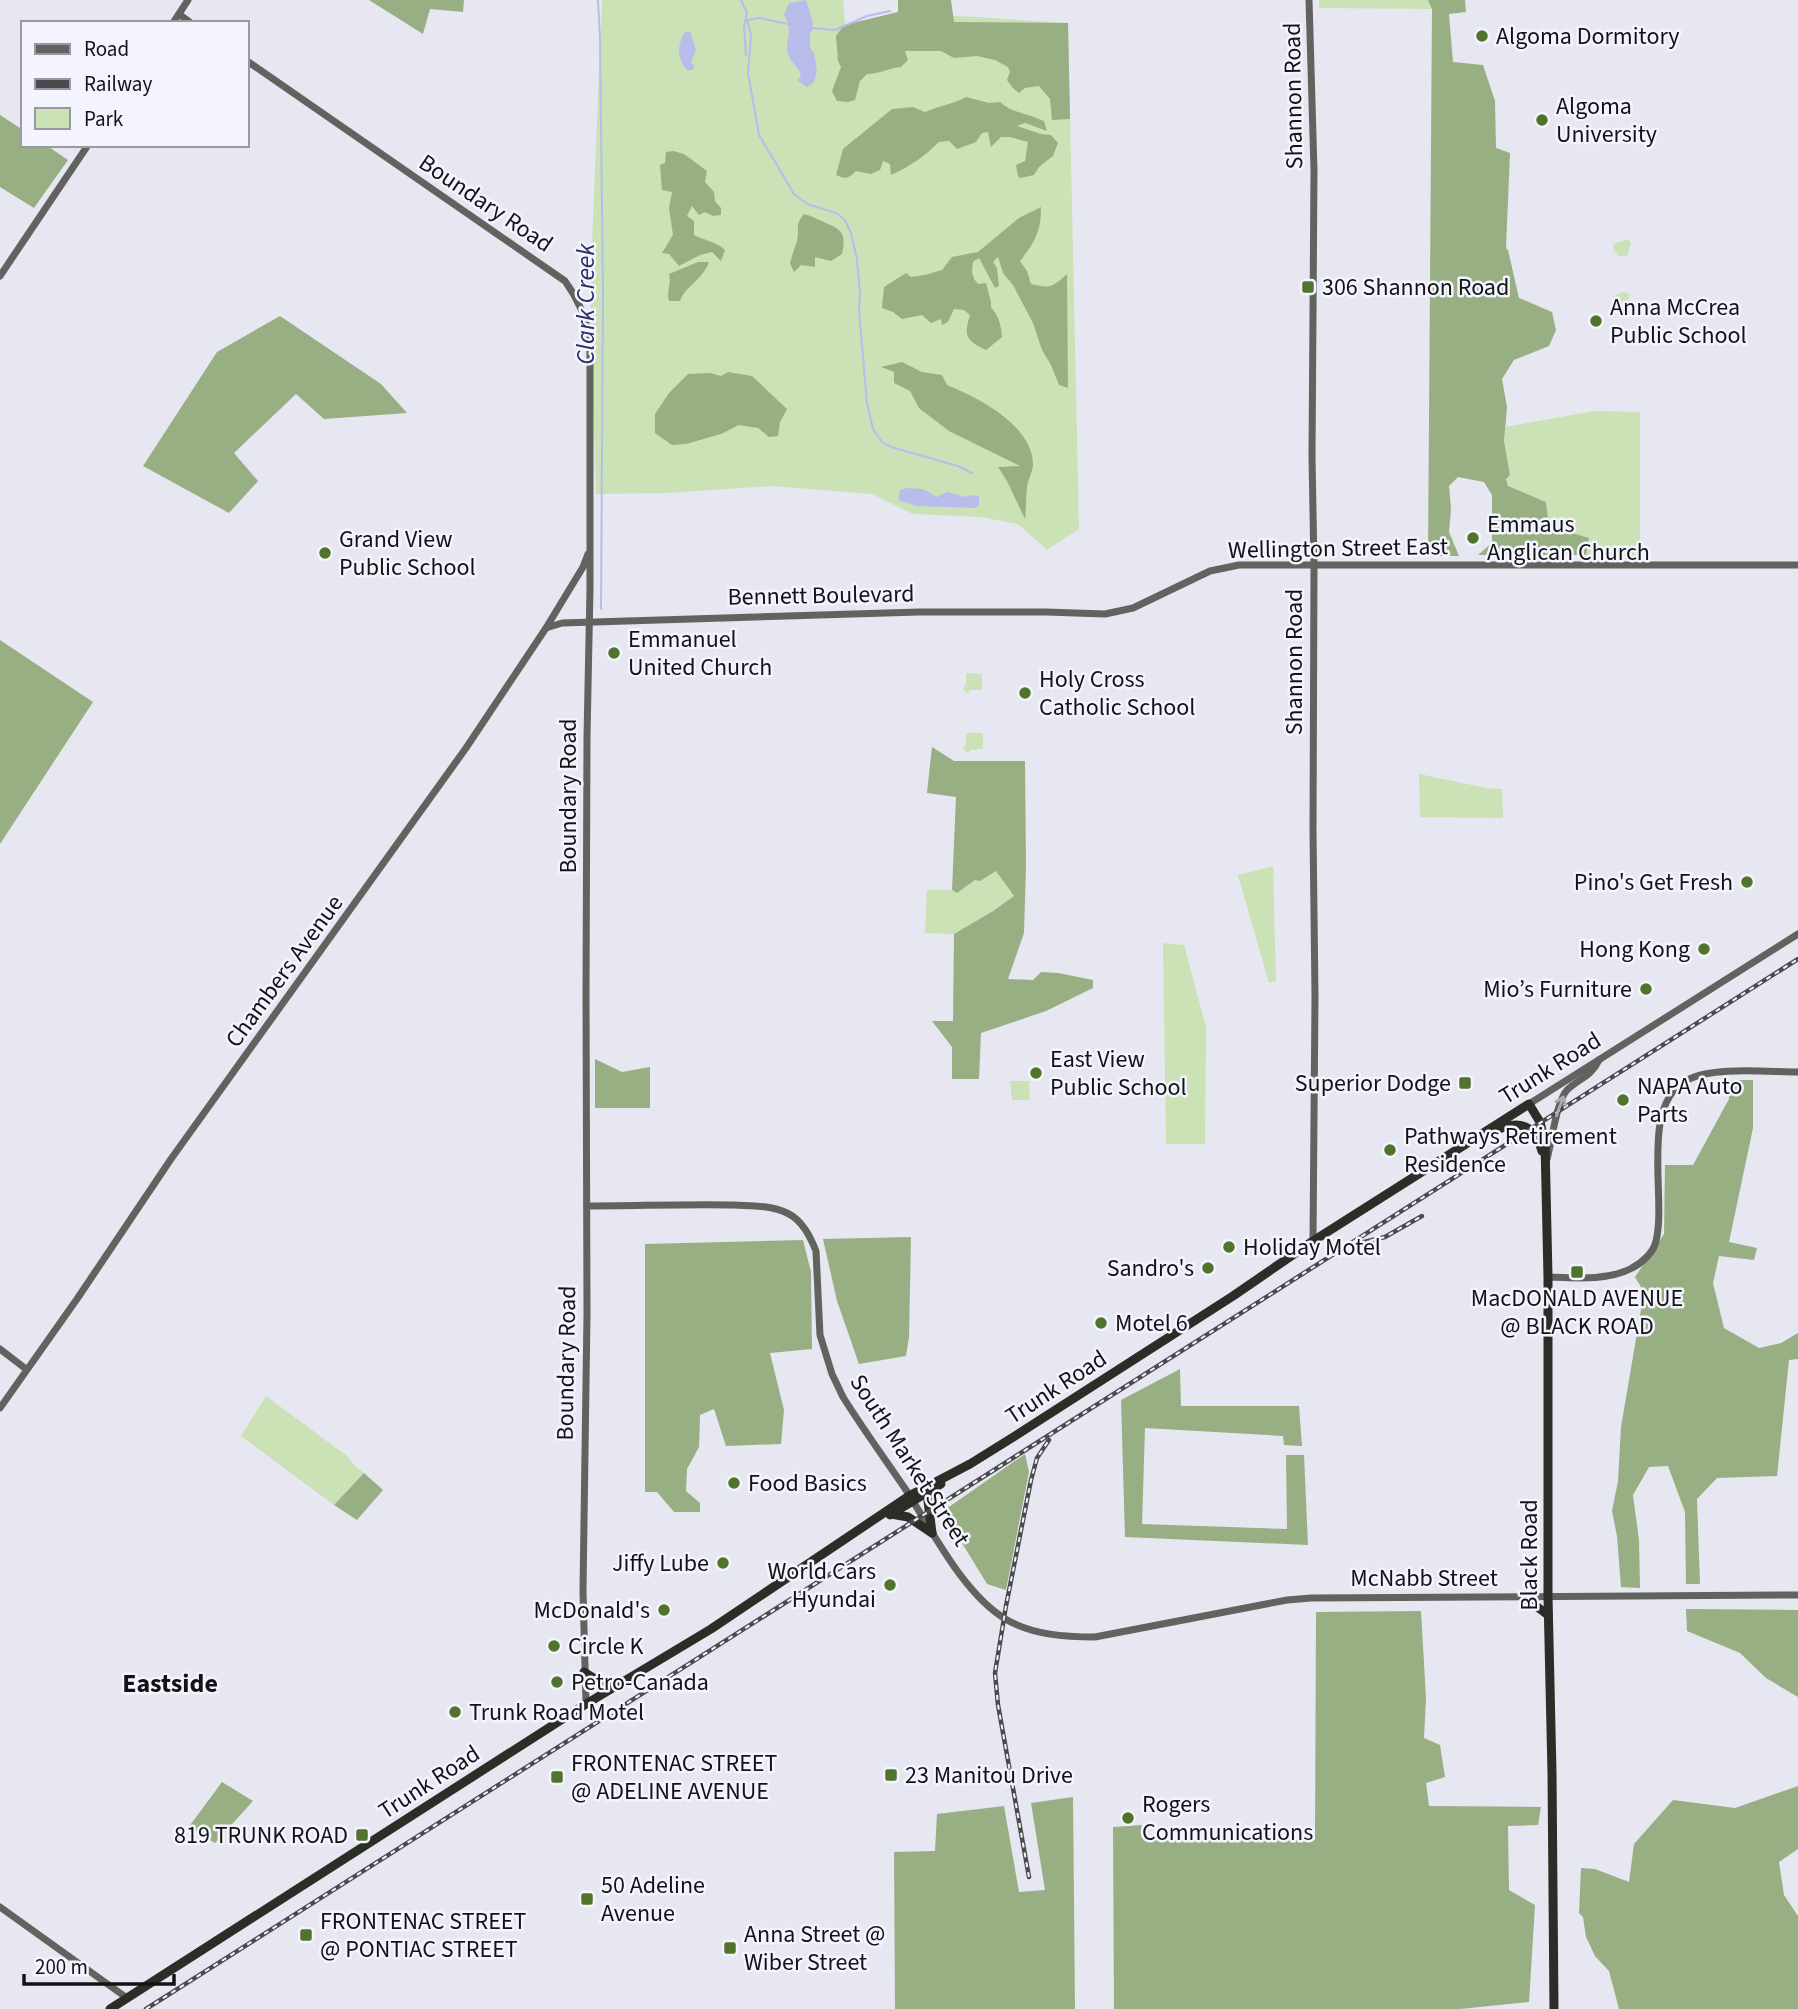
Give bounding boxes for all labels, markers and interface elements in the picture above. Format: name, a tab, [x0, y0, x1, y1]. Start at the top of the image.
place label: Algoma Dormitory	[1496, 19, 1680, 54]
legend	[21, 21, 248, 147]
street label: Shannon Road	[1275, 22, 1312, 170]
marker: Algoma Dormitory	[1474, 28, 1490, 44]
text: Road	[84, 34, 129, 64]
text: Railway	[84, 69, 152, 99]
place label: Algoma University	[1556, 89, 1657, 152]
text: Park	[84, 104, 124, 134]
marker: Algoma University	[1534, 112, 1550, 128]
street label: Boundary Road	[412, 146, 560, 261]
water label: Clark Creek	[567, 243, 604, 365]
place label: 306 Shannon Road	[1322, 270, 1509, 305]
marker: 306 Shannon Road	[1300, 279, 1316, 295]
place label: Anna McCrea Public School	[1610, 290, 1747, 353]
marker: Anna McCrea Public School	[1588, 313, 1604, 329]
place label: Emmaus Anglican Church	[1487, 507, 1650, 570]
place label: Grand View Public School	[339, 522, 476, 585]
street label: Wellington Street East	[1228, 529, 1448, 568]
marker: Emmaus Anglican Church	[1465, 530, 1481, 546]
marker: Grand View Public School	[317, 545, 333, 561]
street label: Bennett Boulevard	[727, 576, 915, 615]
street label: Shannon Road	[1277, 589, 1312, 735]
place label: Emmanuel United Church	[628, 622, 772, 685]
marker: Emmanuel United Church	[606, 645, 622, 661]
place label: Holy Cross Catholic School	[1039, 662, 1195, 725]
marker: Holy Cross Catholic School	[1017, 685, 1033, 701]
street label: Boundary Road	[551, 718, 586, 874]
place label: Pino's Get Fresh	[1574, 865, 1733, 900]
marker: Pino's Get Fresh	[1739, 874, 1755, 890]
street label: Chambers Avenue	[217, 888, 352, 1055]
place label: Hong Kong	[1579, 932, 1690, 967]
marker: Hong Kong	[1696, 941, 1712, 957]
place label: Mio’s Furniture	[1483, 972, 1632, 1007]
marker: Mio’s Furniture	[1638, 981, 1654, 997]
street label: Trunk Road	[1492, 1023, 1608, 1114]
place label: East View Public School	[1050, 1042, 1187, 1105]
marker: East View Public School	[1028, 1065, 1044, 1081]
place label: Superior Dodge	[1295, 1066, 1451, 1101]
place label: NAPA Auto Parts	[1637, 1069, 1743, 1132]
marker: Superior Dodge	[1457, 1075, 1473, 1091]
marker: NAPA Auto Parts	[1615, 1092, 1631, 1108]
one-way arrow	[1555, 1095, 1567, 1117]
place label: Pathways Retirement Residence	[1404, 1119, 1617, 1182]
marker: Pathways Retirement Residence	[1382, 1142, 1398, 1158]
place label: Holiday Motel	[1243, 1230, 1381, 1265]
marker: Holiday Motel	[1221, 1239, 1237, 1255]
place label: Sandro's	[1107, 1251, 1194, 1286]
marker: Sandro's	[1200, 1260, 1216, 1276]
marker: MacDONALD AVENUE @ BLACK ROAD	[1569, 1264, 1585, 1280]
place label: MacDONALD AVENUE @ BLACK ROAD	[1471, 1281, 1683, 1344]
street label: Boundary Road	[548, 1285, 585, 1441]
place label: Motel 6	[1115, 1306, 1188, 1341]
marker: Motel 6	[1093, 1315, 1109, 1331]
street label: Trunk Road	[999, 1342, 1114, 1433]
street label: South Market Street	[841, 1367, 978, 1553]
place label: Food Basics	[748, 1466, 867, 1501]
marker: Food Basics	[726, 1475, 742, 1491]
street label: Black Road	[1512, 1499, 1547, 1611]
place label: Jiffy Lube	[612, 1546, 709, 1581]
place label: World Cars Hyundai	[767, 1554, 876, 1617]
marker: Jiffy Lube	[715, 1555, 731, 1571]
street label: McNabb Street	[1350, 1561, 1498, 1596]
marker: World Cars Hyundai	[882, 1577, 898, 1593]
place label: McDonald's	[534, 1593, 650, 1628]
marker: McDonald's	[656, 1602, 672, 1618]
place label: Circle K	[568, 1629, 643, 1664]
marker: Circle K	[546, 1638, 562, 1654]
district label: Eastside	[122, 1665, 218, 1702]
place label: Petro-Canada	[571, 1665, 709, 1700]
marker: Petro-Canada	[549, 1674, 565, 1690]
place label: Trunk Road Motel	[469, 1695, 644, 1730]
marker: Trunk Road Motel	[447, 1704, 463, 1720]
street label: Trunk Road	[372, 1737, 487, 1828]
place label: FRONTENAC STREET @ ADELINE AVENUE	[571, 1746, 777, 1809]
place label: 23 Manitou Drive	[905, 1758, 1073, 1793]
marker: 23 Manitou Drive	[883, 1767, 899, 1783]
marker: FRONTENAC STREET @ ADELINE AVENUE	[549, 1769, 565, 1785]
place label: Rogers Communications	[1142, 1787, 1313, 1850]
marker: Rogers Communications	[1120, 1810, 1136, 1826]
place label: 819 TRUNK ROAD	[174, 1818, 348, 1853]
marker: 819 TRUNK ROAD	[354, 1827, 370, 1843]
place label: 50 Adeline Avenue	[601, 1868, 705, 1931]
marker: 50 Adeline Avenue	[579, 1891, 595, 1907]
place label: FRONTENAC STREET @ PONTIAC STREET	[320, 1904, 526, 1967]
place label: Anna Street @ Wiber Street	[744, 1917, 885, 1980]
marker: FRONTENAC STREET @ PONTIAC STREET	[298, 1927, 314, 1943]
marker: Anna Street @ Wiber Street	[722, 1940, 738, 1956]
scale bar	[24, 1942, 175, 1986]
text: 200 m	[35, 1952, 88, 1982]

